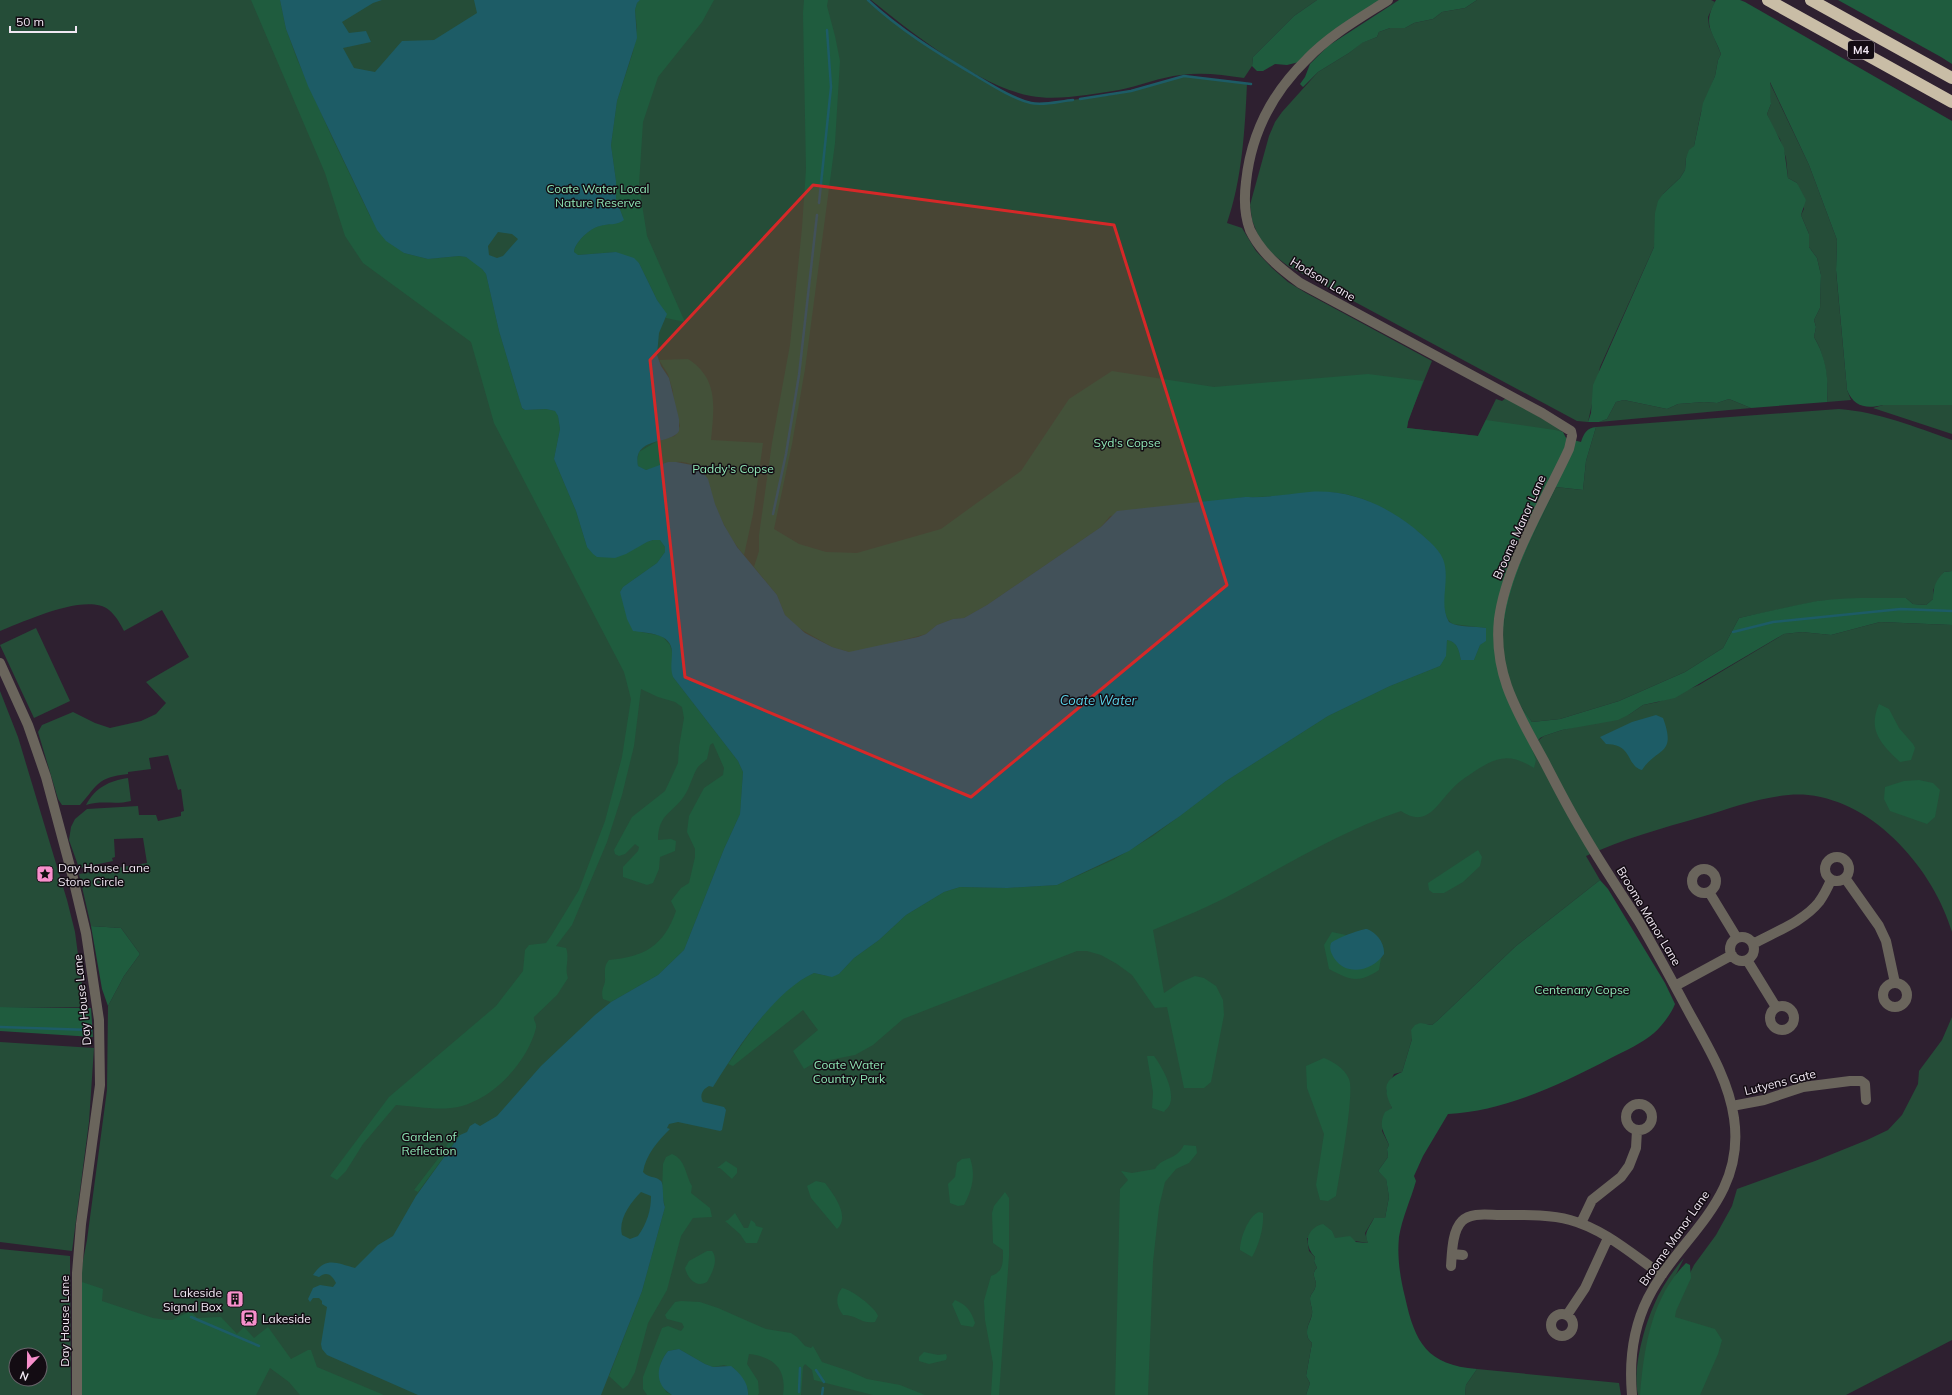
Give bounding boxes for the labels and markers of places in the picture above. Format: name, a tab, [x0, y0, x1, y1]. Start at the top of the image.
place label: Day House Lane Stone Circle	[58, 860, 150, 889]
place icon: Day House Lane Stone Circle	[35, 864, 55, 884]
place label: Lakeside Signal Box	[163, 1285, 223, 1314]
building icon: Lakeside Signal Box	[225, 1289, 245, 1309]
station icon: Lakeside	[239, 1308, 259, 1328]
place label: Lakeside	[262, 1311, 311, 1326]

